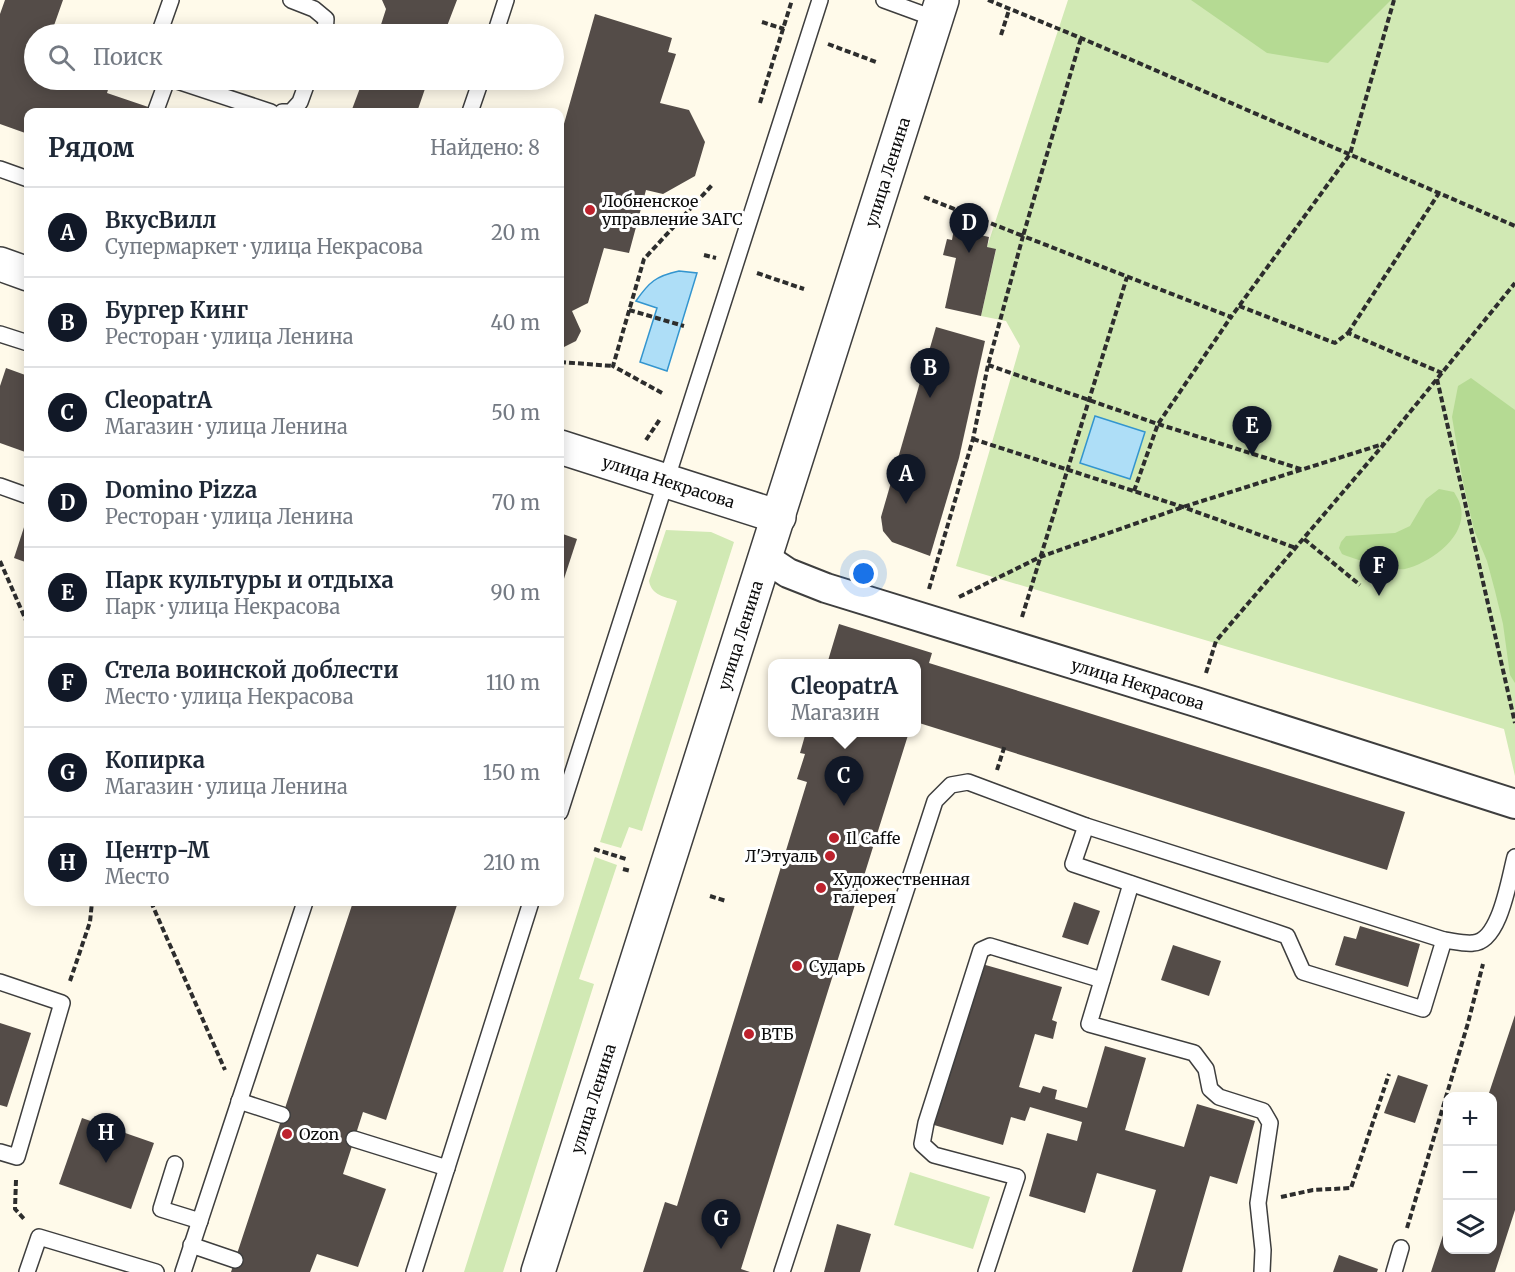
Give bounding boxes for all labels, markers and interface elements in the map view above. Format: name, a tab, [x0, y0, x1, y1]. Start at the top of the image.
search box	[24, 24, 564, 90]
icon: search	[45, 41, 78, 74]
text: Поиск	[93, 43, 163, 71]
street label: улица Ленина	[861, 114, 914, 230]
text: Рядом	[48, 131, 134, 164]
text: Найдено: 8	[430, 135, 540, 160]
place label: Лобненское управление ЗАГС	[602, 191, 743, 229]
marker: Лобненское управление ЗАГС	[583, 203, 597, 217]
pin: D	[950, 204, 988, 253]
text: ВкусВилл	[105, 206, 217, 234]
text: A	[60, 220, 75, 245]
text: 20 m	[491, 220, 540, 245]
text: Супермаркет · улица Некрасова	[105, 234, 423, 259]
text: Бургер Кинг	[105, 296, 248, 324]
text: B	[61, 310, 74, 335]
text: 40 m	[490, 310, 540, 335]
text: Ресторан · улица Ленина	[105, 324, 353, 349]
pin: B	[910, 348, 950, 398]
text: CleopatrA	[105, 386, 212, 414]
text: C	[61, 400, 74, 425]
text: 50 m	[491, 400, 540, 425]
pin: E	[1232, 406, 1272, 456]
text: Магазин · улица Ленина	[105, 414, 348, 439]
street label: улица Некрасова	[600, 451, 738, 512]
pin: A	[886, 454, 926, 504]
text: Domino Pizza	[105, 476, 257, 504]
text: D	[60, 490, 75, 515]
text: 70 m	[492, 490, 540, 515]
text: Ресторан · улица Ленина	[105, 504, 353, 529]
pin: F	[1360, 546, 1398, 596]
your location	[849, 559, 878, 588]
text: Парк культуры и отдыха	[105, 566, 394, 594]
street label: улица Ленина	[713, 578, 767, 693]
text: E	[61, 580, 74, 605]
text: 90 m	[490, 580, 540, 605]
text: Парк · улица Некрасова	[105, 594, 340, 619]
street label: улица Некрасова	[1069, 654, 1207, 714]
text: Стела воинской доблести	[105, 656, 399, 684]
popup	[768, 659, 921, 737]
text: F	[61, 670, 74, 695]
text: 110 m	[486, 670, 540, 695]
text: CleopatrA	[791, 672, 898, 700]
text: Место · улица Некрасова	[105, 684, 354, 709]
text: Магазин	[791, 700, 880, 725]
text: Копирка	[105, 746, 205, 774]
pin: C	[824, 756, 864, 806]
text: G	[60, 760, 75, 785]
text: 150 m	[483, 760, 540, 785]
text: Магазин · улица Ленина	[105, 774, 348, 799]
place label: Il Caffe	[846, 828, 900, 848]
marker: Il Caffe	[827, 831, 841, 845]
text: Центр-М	[105, 836, 210, 864]
place label: Л'Этуаль	[745, 846, 818, 866]
marker: Л'Этуаль	[823, 849, 837, 863]
text: H	[59, 850, 76, 875]
text: 210 m	[483, 850, 540, 875]
text: Место	[105, 864, 169, 889]
place label: Художественная галерея	[833, 869, 970, 907]
marker: Художественная галерея	[814, 881, 828, 895]
place label: Сударь	[809, 956, 865, 976]
marker: Сударь	[790, 959, 804, 973]
place label: ВТБ	[761, 1024, 794, 1044]
marker: ВТБ	[742, 1027, 756, 1041]
street label: улица Ленина	[566, 1041, 620, 1156]
map controls	[1443, 1092, 1497, 1254]
button: +	[1443, 1092, 1497, 1146]
pin: H	[86, 1114, 126, 1163]
place label: Ozon	[299, 1124, 339, 1144]
marker: Ozon	[280, 1127, 294, 1141]
button: −	[1443, 1146, 1497, 1200]
pin: G	[702, 1200, 740, 1249]
button: layers	[1443, 1200, 1497, 1254]

